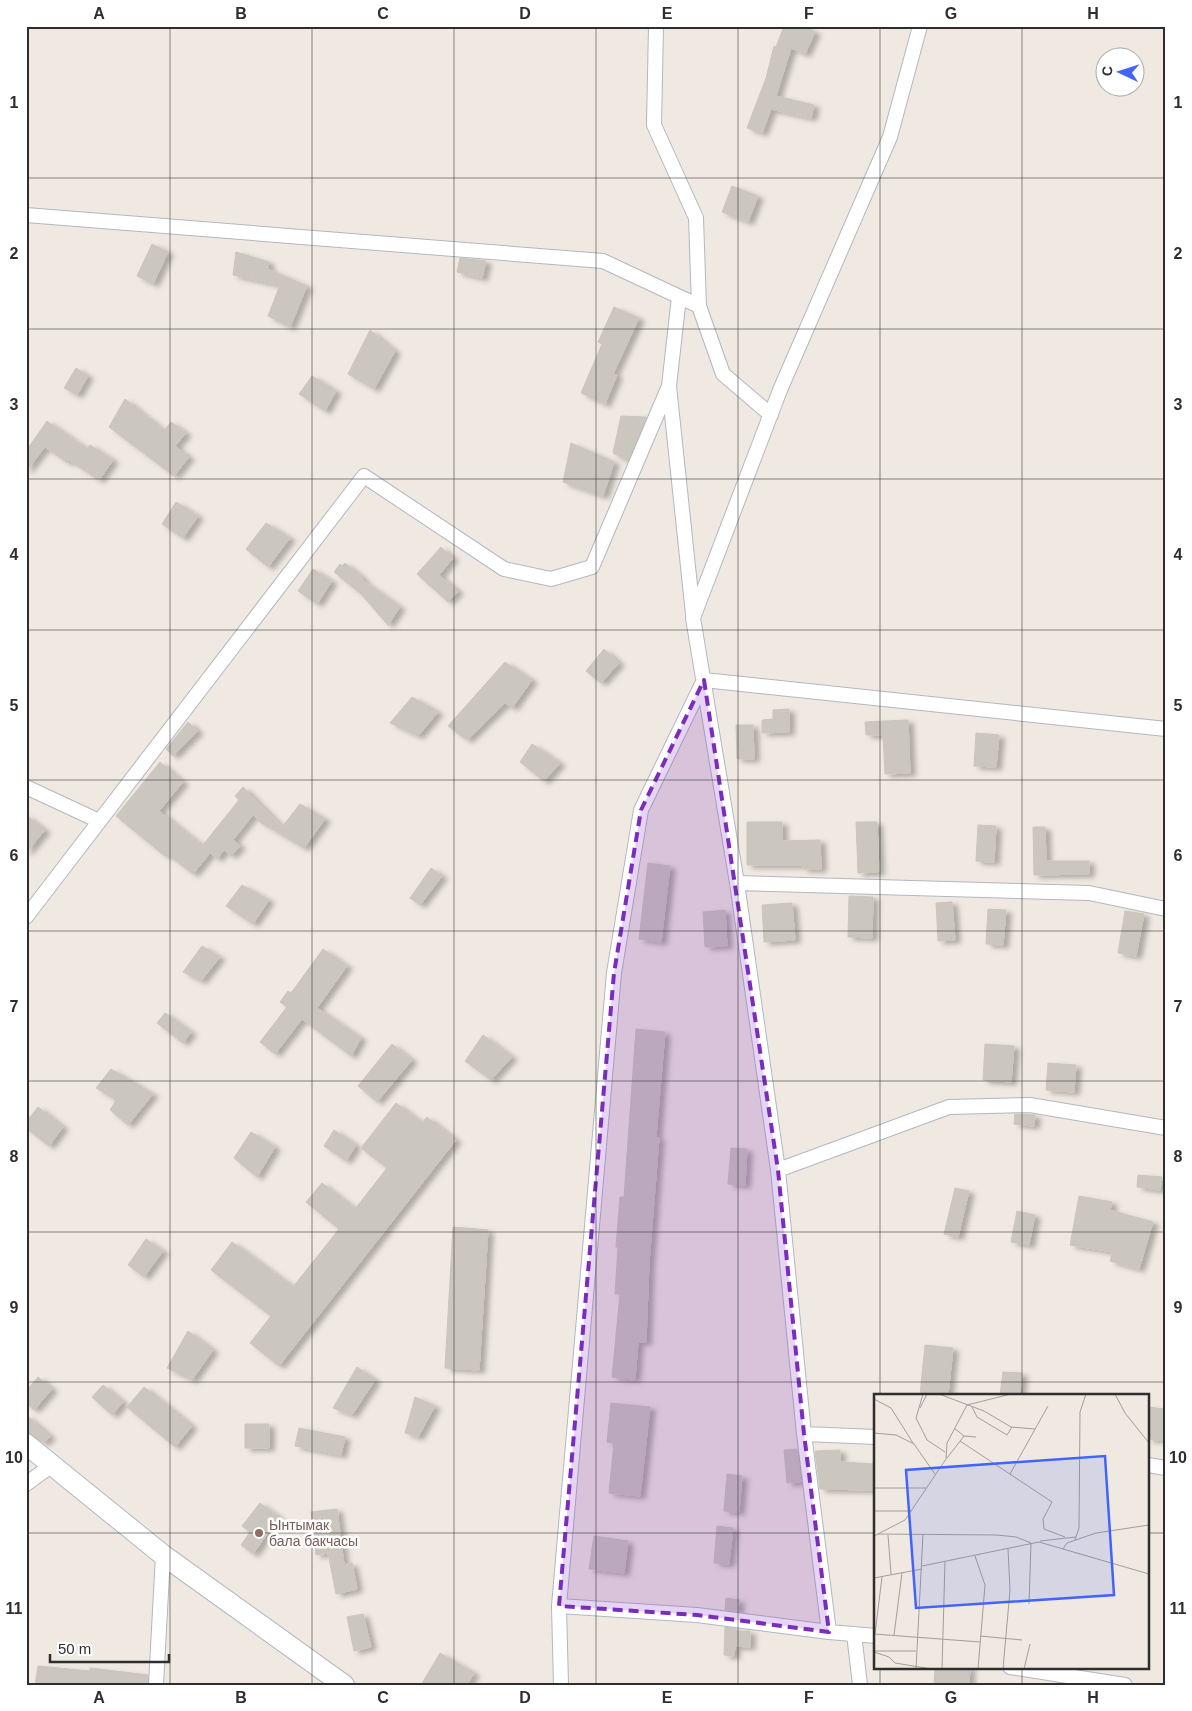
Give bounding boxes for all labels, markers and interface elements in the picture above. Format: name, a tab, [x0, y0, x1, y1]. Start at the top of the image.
text: A	[93, 5, 105, 22]
text: B	[235, 5, 247, 22]
text: C	[377, 5, 389, 22]
text: D	[519, 5, 531, 22]
text: E	[662, 5, 673, 22]
text: F	[804, 5, 814, 22]
text: G	[945, 5, 957, 22]
text: H	[1087, 5, 1099, 22]
north arrow	[1094, 48, 1144, 98]
text: С	[1099, 65, 1115, 77]
text: 1	[10, 94, 19, 111]
text: 1	[1174, 94, 1183, 111]
text: 2	[10, 245, 19, 262]
text: 2	[1174, 245, 1183, 262]
text: 3	[10, 396, 19, 413]
text: 3	[1174, 396, 1183, 413]
text: 4	[10, 546, 19, 563]
text: 4	[1174, 546, 1183, 563]
text: 5	[10, 697, 19, 714]
text: 5	[1174, 697, 1183, 714]
text: 6	[10, 847, 19, 864]
text: 6	[1174, 847, 1183, 864]
text: 7	[10, 998, 19, 1015]
text: 7	[1174, 998, 1183, 1015]
text: 8	[10, 1148, 19, 1165]
text: 8	[1174, 1148, 1183, 1165]
text: 9	[10, 1299, 19, 1316]
text: 9	[1174, 1299, 1183, 1316]
inset map	[874, 1394, 1150, 1668]
text: 10	[5, 1449, 23, 1466]
text: 10	[1169, 1449, 1187, 1466]
place label: Ынтымак бала бакчасы	[269, 1517, 358, 1549]
marker: Ынтымак бала бакчасы	[253, 1527, 265, 1539]
text: 11	[6, 1600, 23, 1617]
text: 11	[1170, 1600, 1187, 1617]
scale bar	[50, 1631, 169, 1663]
text: 50 m	[58, 1640, 91, 1657]
text: A	[93, 1689, 105, 1706]
text: B	[235, 1689, 247, 1706]
text: C	[377, 1689, 389, 1706]
text: D	[519, 1689, 531, 1706]
text: E	[662, 1689, 673, 1706]
text: F	[804, 1689, 814, 1706]
text: G	[945, 1689, 957, 1706]
text: H	[1087, 1689, 1099, 1706]

